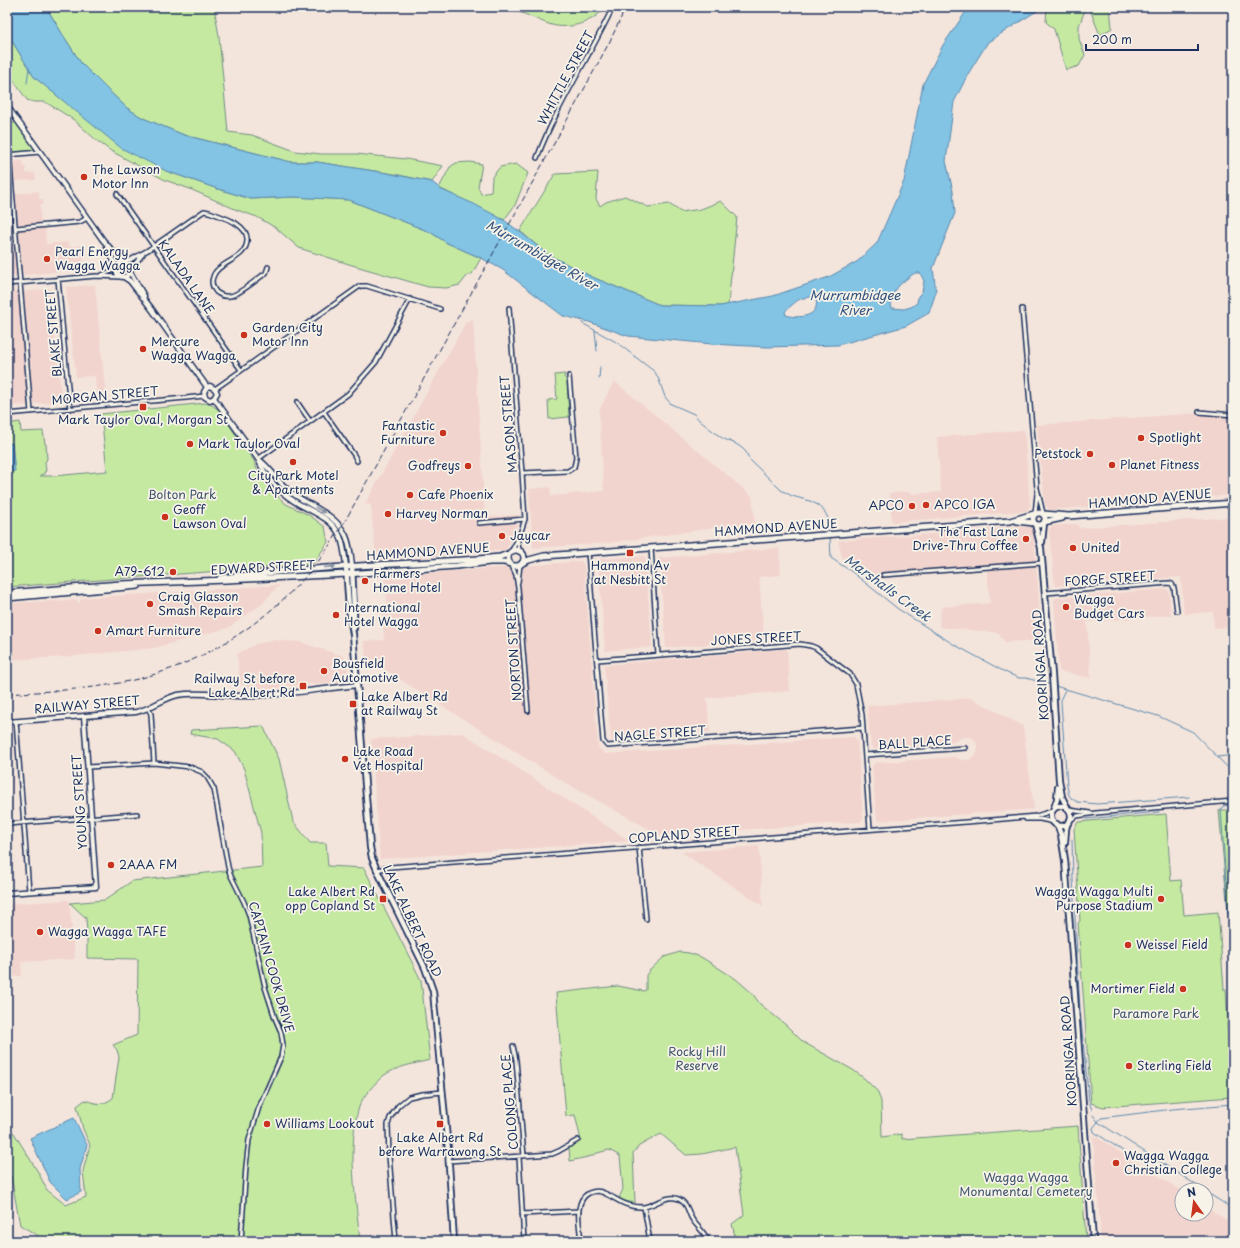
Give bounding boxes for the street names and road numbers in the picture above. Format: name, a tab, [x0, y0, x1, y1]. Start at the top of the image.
street label: WHITTLE STREET	[533, 26, 598, 128]
street label: KALADA LANE	[154, 236, 219, 317]
street label: BLAKE STREET	[40, 287, 66, 378]
street label: MASON STREET	[495, 374, 521, 474]
street label: MORGAN STREET	[51, 381, 160, 409]
street label: HAMMOND AVENUE	[1088, 484, 1212, 512]
street label: HAMMOND AVENUE	[714, 514, 838, 540]
street label: HAMMOND AVENUE	[366, 538, 490, 564]
street label: EDWARD STREET	[210, 555, 316, 579]
street label: FORGE STREET	[1064, 566, 1157, 590]
street label: NORTON STREET	[500, 597, 526, 702]
street label: KOORINGAL ROAD	[1027, 609, 1053, 721]
street label: JONES STREET	[710, 627, 802, 649]
street label: RAILWAY STREET	[33, 690, 141, 718]
street label: NAGLE STREET	[613, 721, 707, 745]
street label: BALL PLACE	[878, 730, 953, 754]
street label: YOUNG STREET	[67, 753, 91, 850]
street label: COPLAND STREET	[628, 821, 741, 847]
street label: LAKE ALBERT ROAD	[379, 861, 447, 980]
street label: CAPTAIN COOK DRIVE	[245, 899, 299, 1034]
street label: KOORINGAL ROAD	[1055, 995, 1081, 1107]
street label: COLONG PLACE	[496, 1053, 522, 1151]

